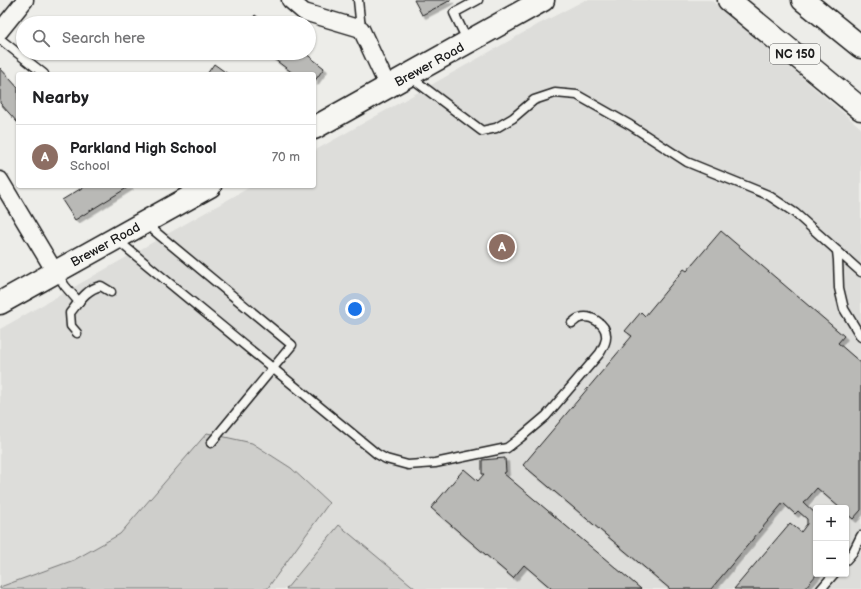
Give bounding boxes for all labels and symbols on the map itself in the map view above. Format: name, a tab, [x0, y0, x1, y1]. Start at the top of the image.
street label: Brewer Road	[392, 39, 467, 91]
road number: NC 150	[770, 44, 820, 64]
street label: Brewer Road	[68, 219, 143, 271]
pin: A	[489, 232, 515, 262]
your location	[345, 299, 365, 319]

